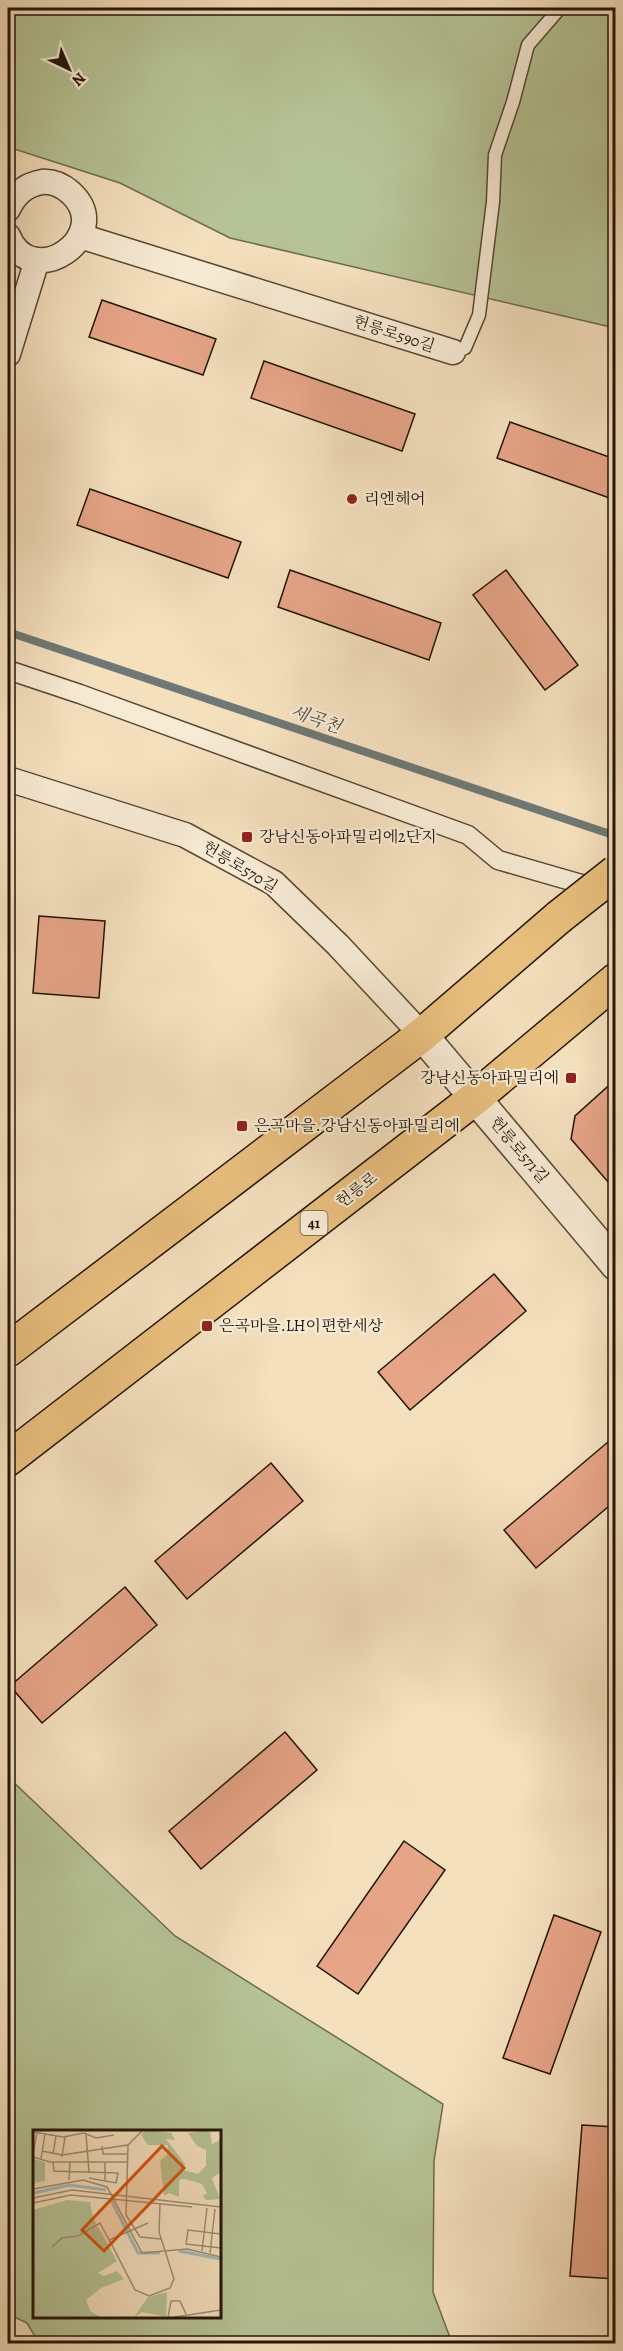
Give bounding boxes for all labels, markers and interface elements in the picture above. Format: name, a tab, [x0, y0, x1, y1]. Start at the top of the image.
north arrow	[39, 39, 99, 99]
text: N	[67, 67, 91, 91]
street label: 헌릉로590길	[350, 310, 438, 358]
place label: 리엔헤어	[364, 488, 426, 510]
marker: 리엔헤어	[345, 492, 359, 506]
water label: 세곡천	[287, 699, 346, 739]
place label: 강남신동아파밀리에2단지	[259, 826, 437, 848]
marker: 강남신동아파밀리에2단지	[240, 830, 254, 844]
street label: 헌릉로570길	[198, 836, 282, 898]
place label: 강남신동아파밀리에	[420, 1067, 559, 1089]
marker: 강남신동아파밀리에	[564, 1071, 578, 1085]
street label: 헌릉로571길	[485, 1112, 553, 1188]
place label: 은곡마을.강남신동아파밀리에	[254, 1115, 460, 1137]
marker: 은곡마을.강남신동아파밀리에	[235, 1119, 249, 1133]
street label: 헌릉로	[332, 1167, 382, 1213]
road number: 41	[300, 1211, 328, 1235]
place label: 은곡마을.LH이편한세상	[219, 1315, 383, 1337]
marker: 은곡마을.LH이편한세상	[200, 1319, 214, 1333]
inset map	[33, 2130, 220, 2318]

